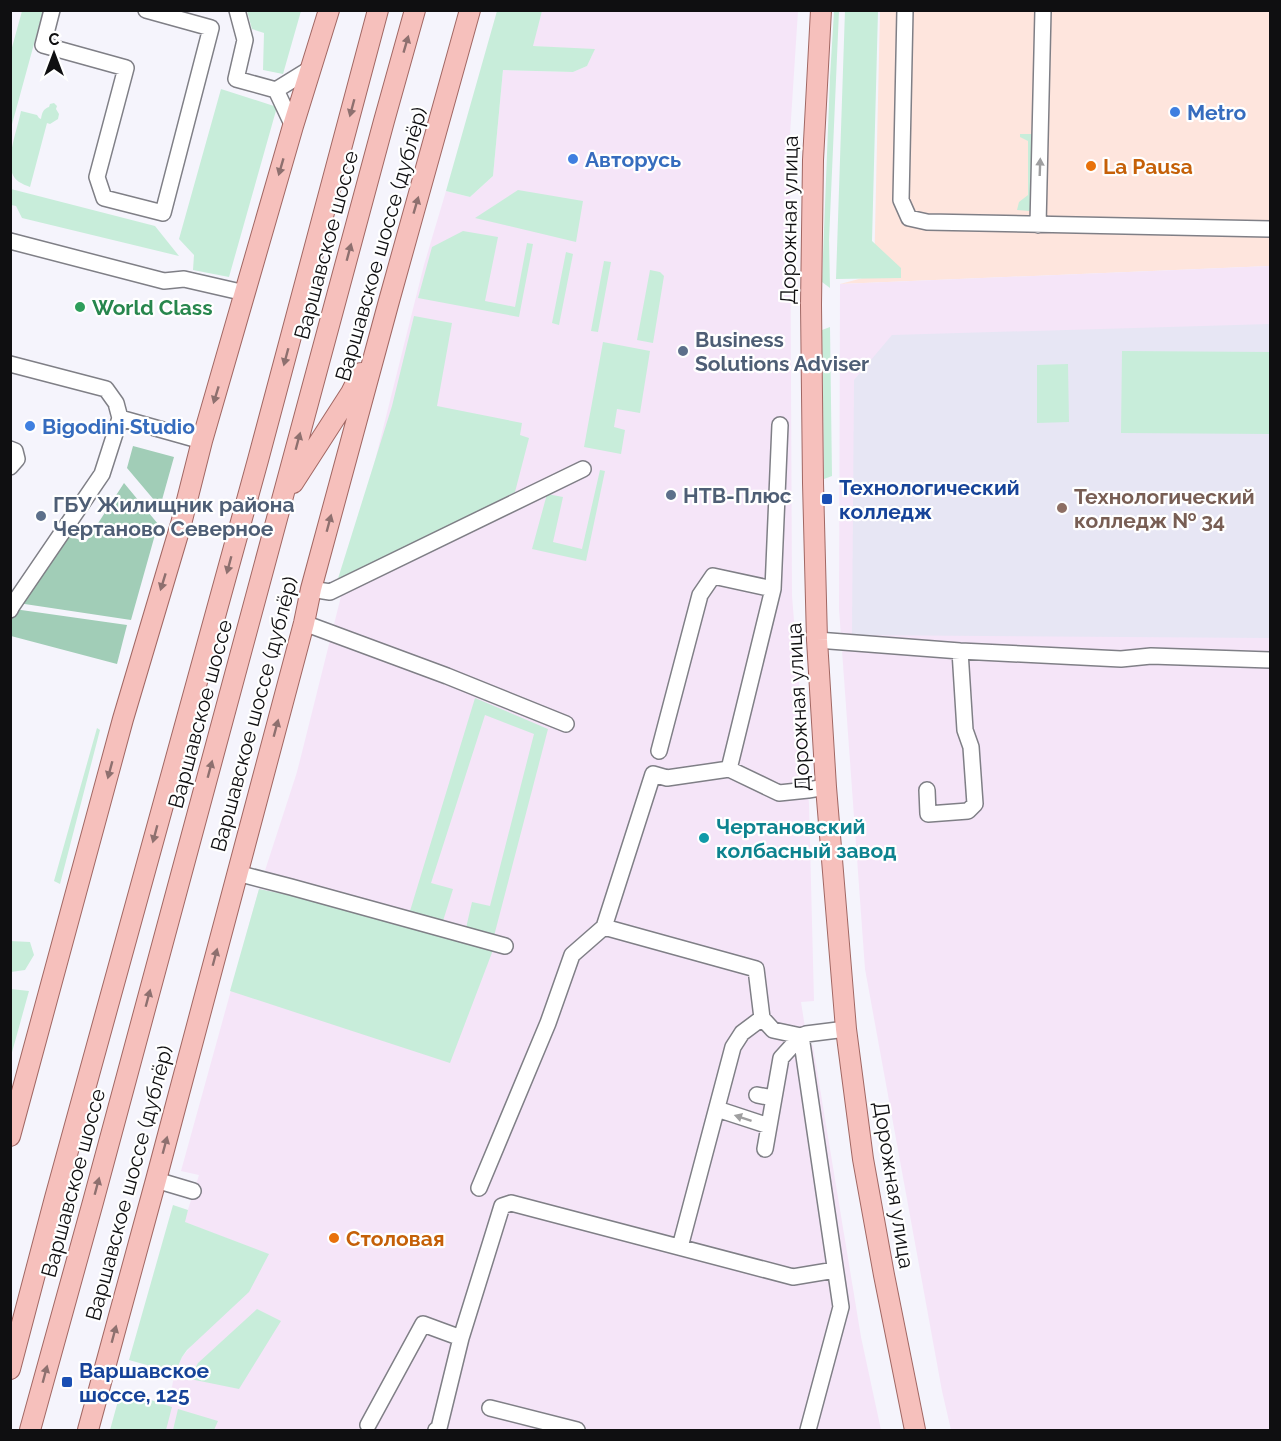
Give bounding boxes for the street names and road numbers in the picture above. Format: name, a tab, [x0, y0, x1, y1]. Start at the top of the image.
street label: Варшавское шоссе (дублёр)	[330, 104, 432, 384]
street label: Дорожная улица	[775, 135, 803, 305]
street label: Варшавское шоссе	[289, 148, 363, 342]
street label: Варшавское шоссе (дублёр)	[205, 574, 303, 854]
street label: Варшавское шоссе	[163, 617, 237, 811]
street label: Дорожная улица	[781, 622, 815, 792]
street label: Варшавское шоссе (дублёр)	[80, 1043, 178, 1323]
street label: Варшавское шоссе	[36, 1086, 110, 1280]
street label: Дорожная улица	[868, 1100, 920, 1270]

